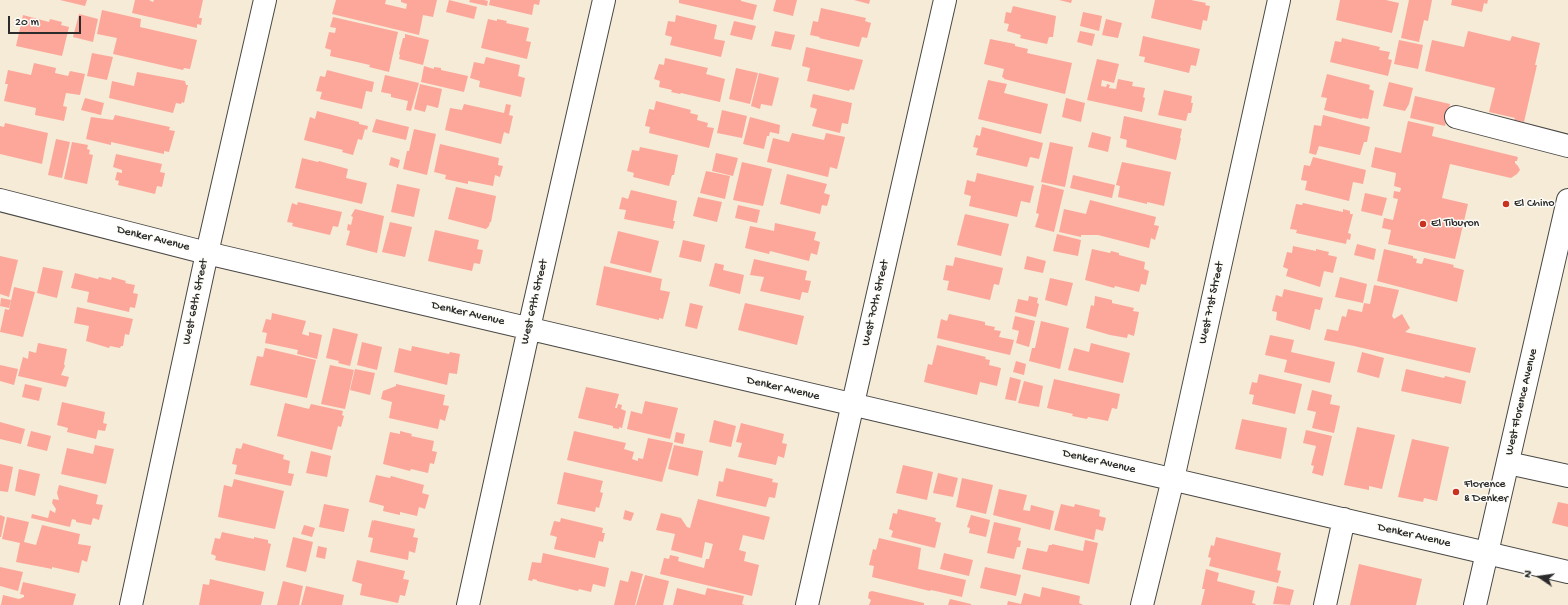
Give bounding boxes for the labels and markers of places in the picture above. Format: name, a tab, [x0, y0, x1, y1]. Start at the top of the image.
place label: El Chino	[1514, 197, 1554, 211]
marker: El Chino	[1501, 199, 1511, 209]
place label: El Tiburon	[1431, 217, 1479, 231]
marker: El Tiburon	[1418, 219, 1428, 229]
place label: Florence & Denker	[1464, 478, 1508, 506]
marker: Florence & Denker	[1451, 487, 1461, 497]

